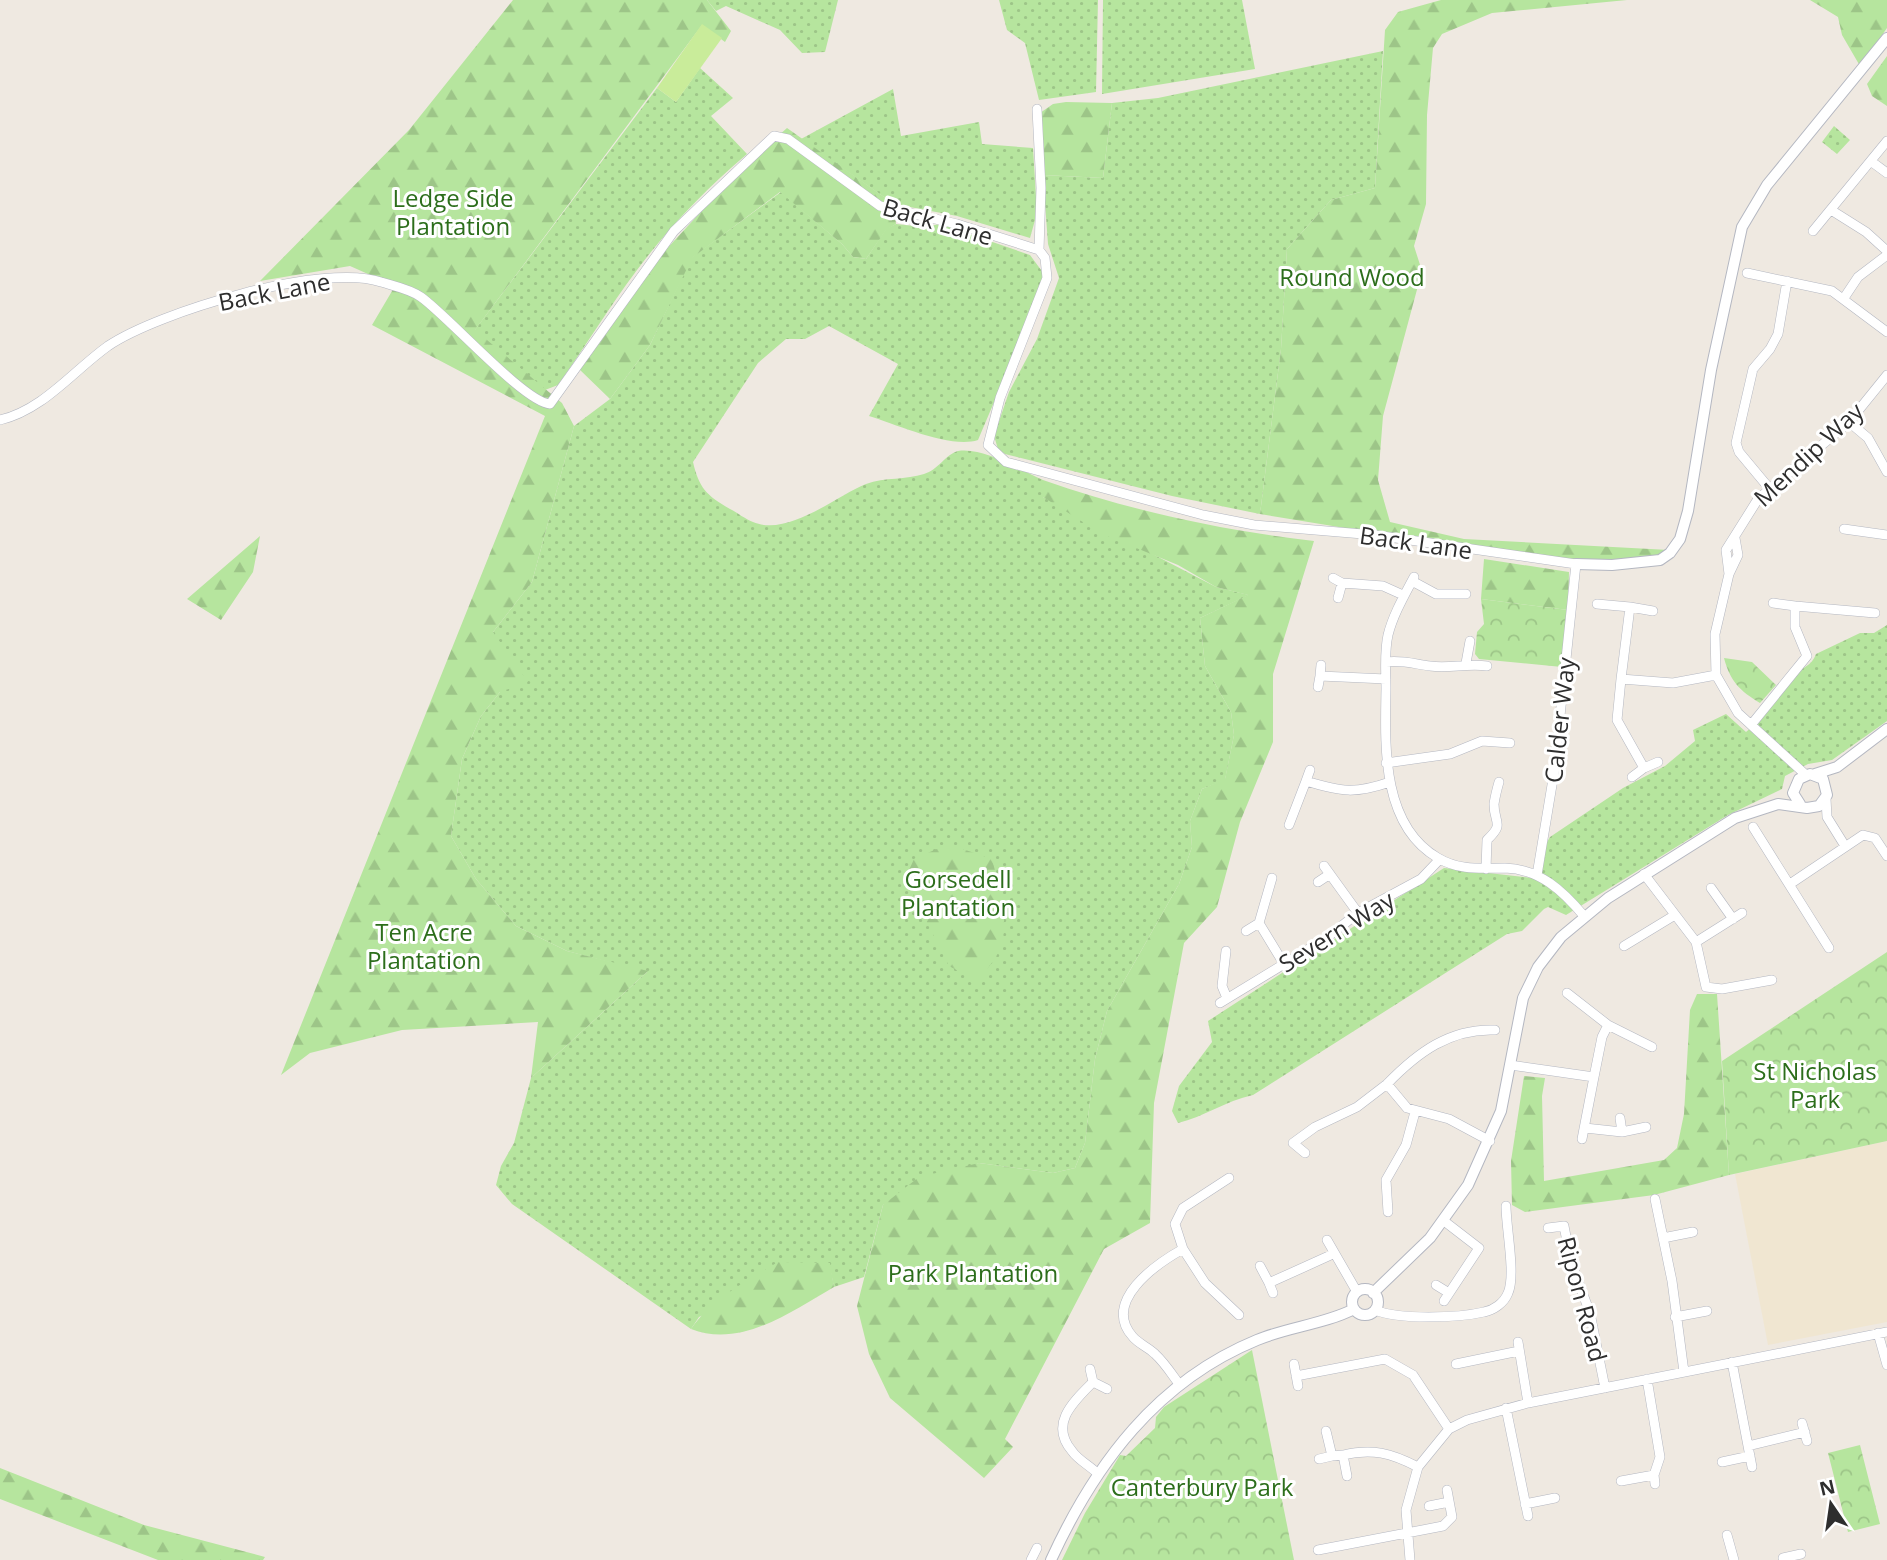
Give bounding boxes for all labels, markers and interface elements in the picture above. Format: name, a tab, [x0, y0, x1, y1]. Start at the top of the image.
park label: Ledge Side Plantation	[393, 181, 513, 242]
street label: Back Lane	[879, 190, 997, 252]
park label: Round Wood	[1279, 260, 1425, 293]
street label: Back Lane	[215, 264, 333, 318]
street label: Mendip Way	[1746, 394, 1871, 513]
street label: Back Lane	[1358, 518, 1474, 566]
street label: Calder Way	[1536, 655, 1582, 784]
park label: Gorsedell Plantation	[901, 862, 1015, 923]
street label: Severn Way	[1272, 882, 1401, 980]
park label: Ten Acre Plantation	[367, 915, 481, 976]
park label: St Nicholas Park	[1753, 1054, 1877, 1115]
street label: Ripon Road	[1550, 1233, 1616, 1365]
park label: Park Plantation	[888, 1256, 1058, 1289]
north arrow	[1796, 1469, 1866, 1539]
park label: Canterbury Park	[1111, 1470, 1294, 1503]
text: N	[1817, 1473, 1838, 1502]

